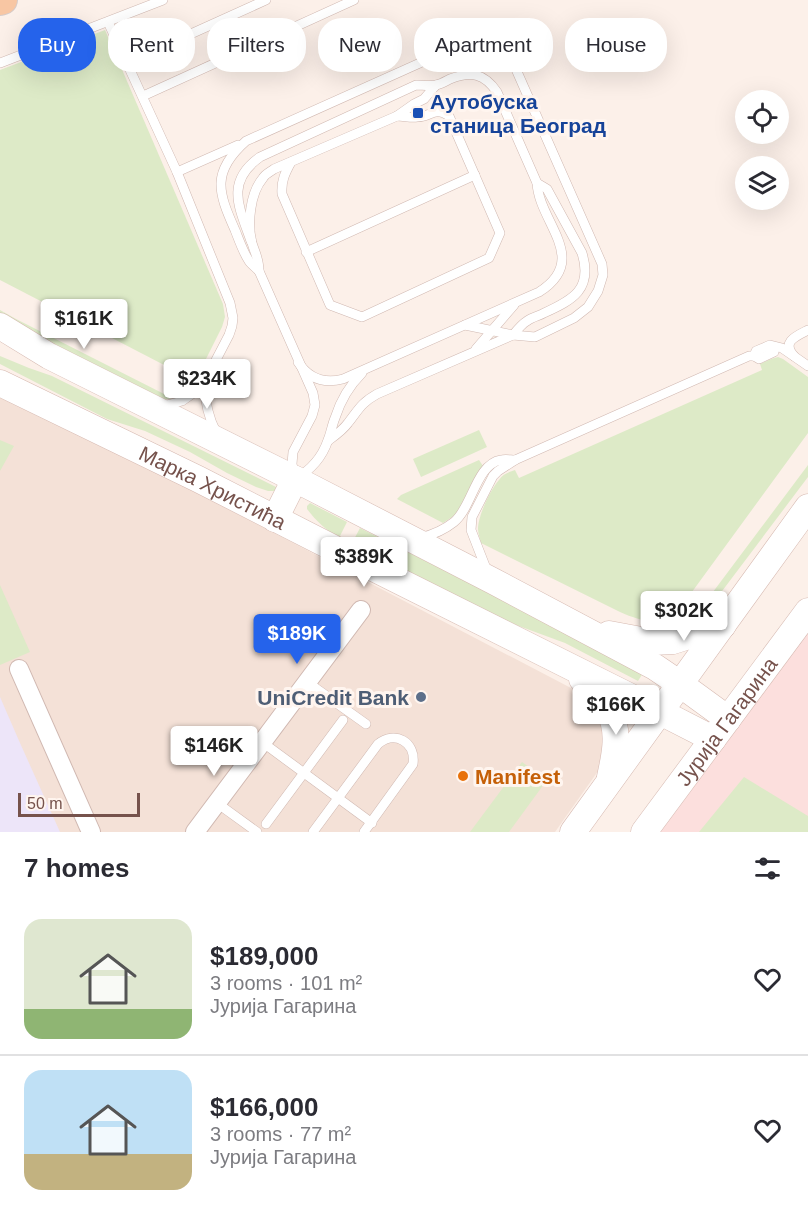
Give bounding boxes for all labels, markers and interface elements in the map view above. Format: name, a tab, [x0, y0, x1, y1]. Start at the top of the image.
chip: Buy	[18, 18, 96, 72]
chip: Rent	[108, 18, 195, 72]
chip: Filters	[207, 18, 306, 72]
chip: New	[318, 18, 402, 72]
chip: Apartment	[414, 18, 553, 72]
chip: House	[565, 18, 667, 72]
place label: Аутобуска станица Београд	[430, 90, 606, 137]
map controls	[735, 90, 789, 210]
button: locate	[735, 90, 789, 144]
marker: Аутобуска станица Београд	[411, 106, 425, 120]
button: layers	[735, 156, 789, 210]
pin: $161K	[42, 299, 126, 350]
text: $161K	[55, 307, 113, 329]
pin: $234K	[165, 359, 249, 410]
text: $234K	[178, 367, 236, 389]
street label: Марка Христића	[136, 441, 290, 534]
pin: $389K	[322, 537, 406, 588]
text: $389K	[335, 545, 393, 567]
pin: $302K	[642, 591, 726, 642]
text: $302K	[655, 599, 713, 621]
pin: $189K	[255, 614, 339, 665]
text: $189K	[268, 622, 326, 644]
street label: Јурија Гагарина	[671, 652, 782, 790]
pin: $166K	[574, 685, 658, 736]
place label: UniCredit Bank	[257, 686, 409, 709]
marker: UniCredit Bank	[414, 690, 428, 704]
text: $166K	[587, 693, 645, 715]
pin: $146K	[172, 726, 256, 777]
text: $146K	[185, 734, 243, 756]
place label: Manifest	[475, 765, 560, 788]
marker: Manifest	[456, 769, 470, 783]
scale bar	[18, 790, 140, 818]
text: 50 m	[27, 795, 63, 812]
icon: filters	[751, 852, 784, 885]
text: 7 homes	[24, 853, 130, 883]
text: $189,000	[210, 941, 318, 971]
icon: home	[72, 943, 144, 1015]
icon: heart	[751, 963, 784, 996]
text: 3 rooms · 101 m²	[210, 972, 362, 994]
text: Јурија Гагарина	[210, 995, 356, 1017]
text: $166,000	[210, 1092, 318, 1122]
icon: home	[72, 1094, 144, 1166]
icon: heart	[751, 1114, 784, 1147]
text: 3 rooms · 77 m²	[210, 1123, 351, 1145]
text: Јурија Гагарина	[210, 1146, 356, 1168]

